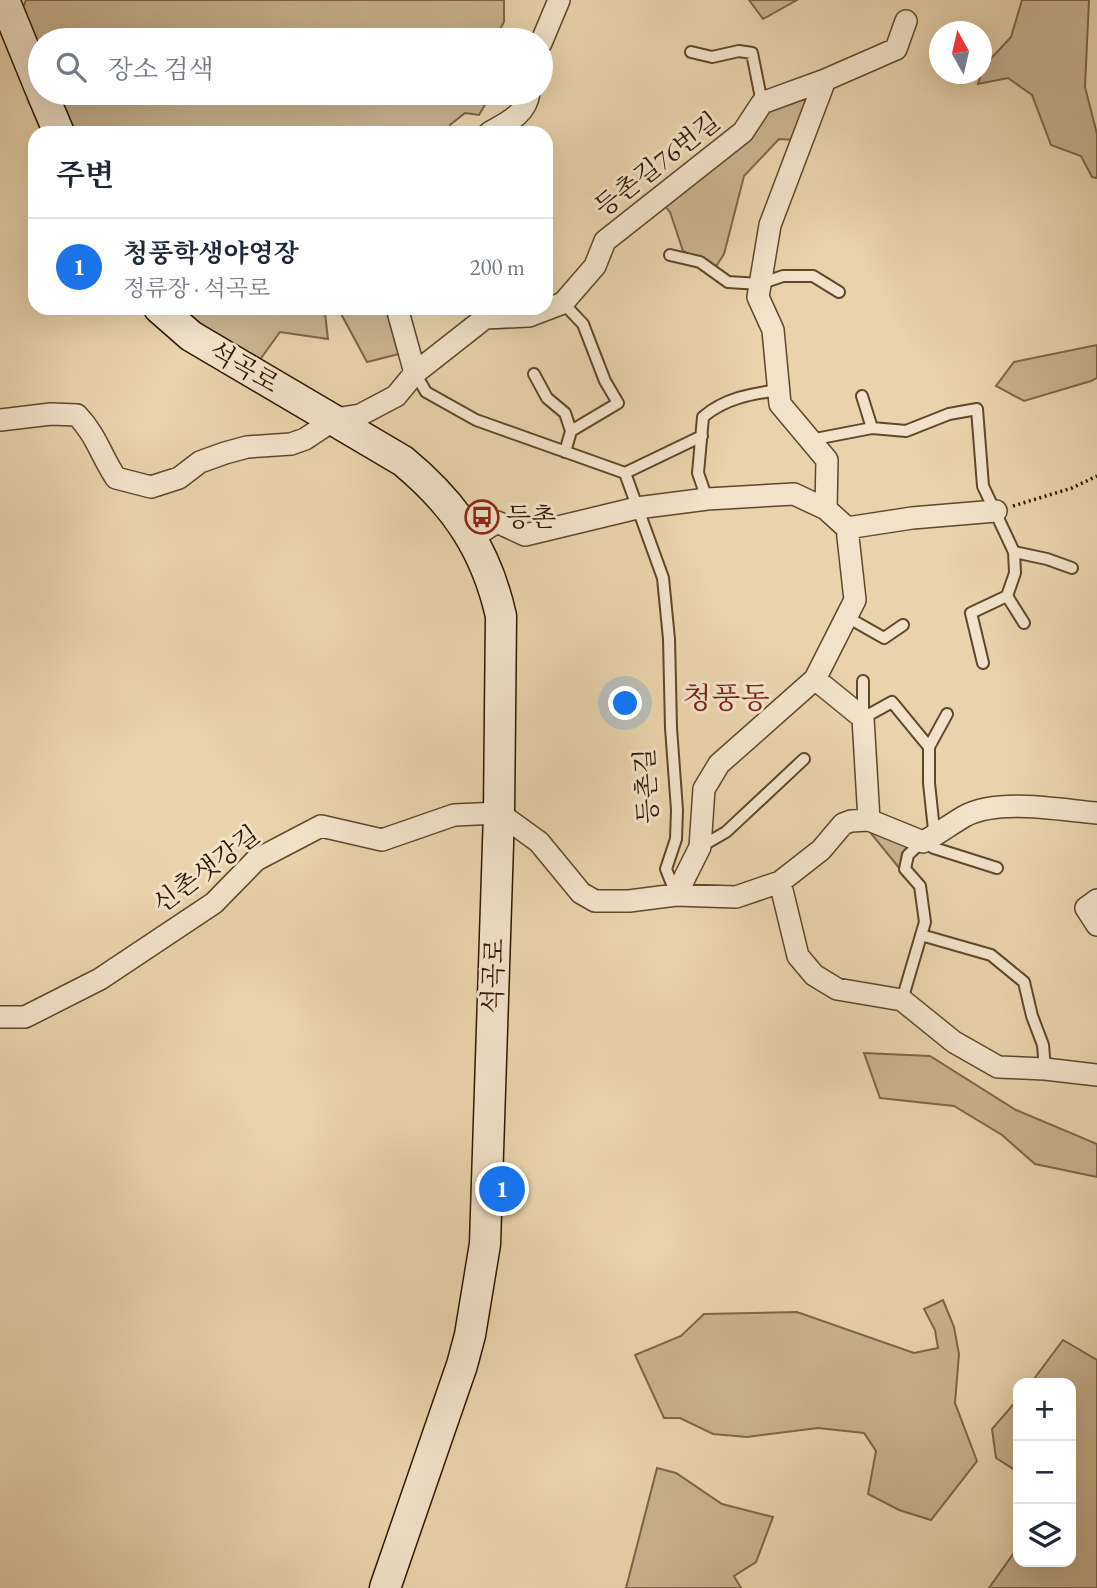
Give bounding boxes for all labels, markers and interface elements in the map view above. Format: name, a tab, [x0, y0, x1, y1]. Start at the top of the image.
north arrow	[929, 21, 992, 84]
search box	[28, 28, 553, 105]
icon: search	[52, 48, 90, 86]
text: 장소 검색	[108, 52, 214, 86]
street label: 등촌길76번길	[587, 104, 727, 224]
text: 주변	[56, 155, 114, 194]
text: 청풍학생야영장	[123, 236, 299, 270]
text: 1	[73, 252, 85, 282]
text: 200 m	[469, 252, 525, 282]
text: 정류장 · 석곡로	[123, 273, 270, 303]
street label: 석곡로	[203, 333, 285, 401]
bus stop icon: 등촌	[463, 498, 501, 536]
place label: 등촌	[506, 500, 556, 534]
district label: 청풍동	[683, 678, 769, 717]
your location	[608, 686, 642, 720]
street label: 등촌길	[627, 747, 665, 825]
street label: 신촌샛강길	[146, 818, 266, 920]
street label: 석곡로	[475, 938, 511, 1014]
pin: 1	[479, 1163, 525, 1215]
map controls	[1013, 1378, 1076, 1567]
button: +	[1013, 1378, 1076, 1441]
button: −	[1013, 1441, 1076, 1504]
button: layers	[1013, 1504, 1076, 1567]

